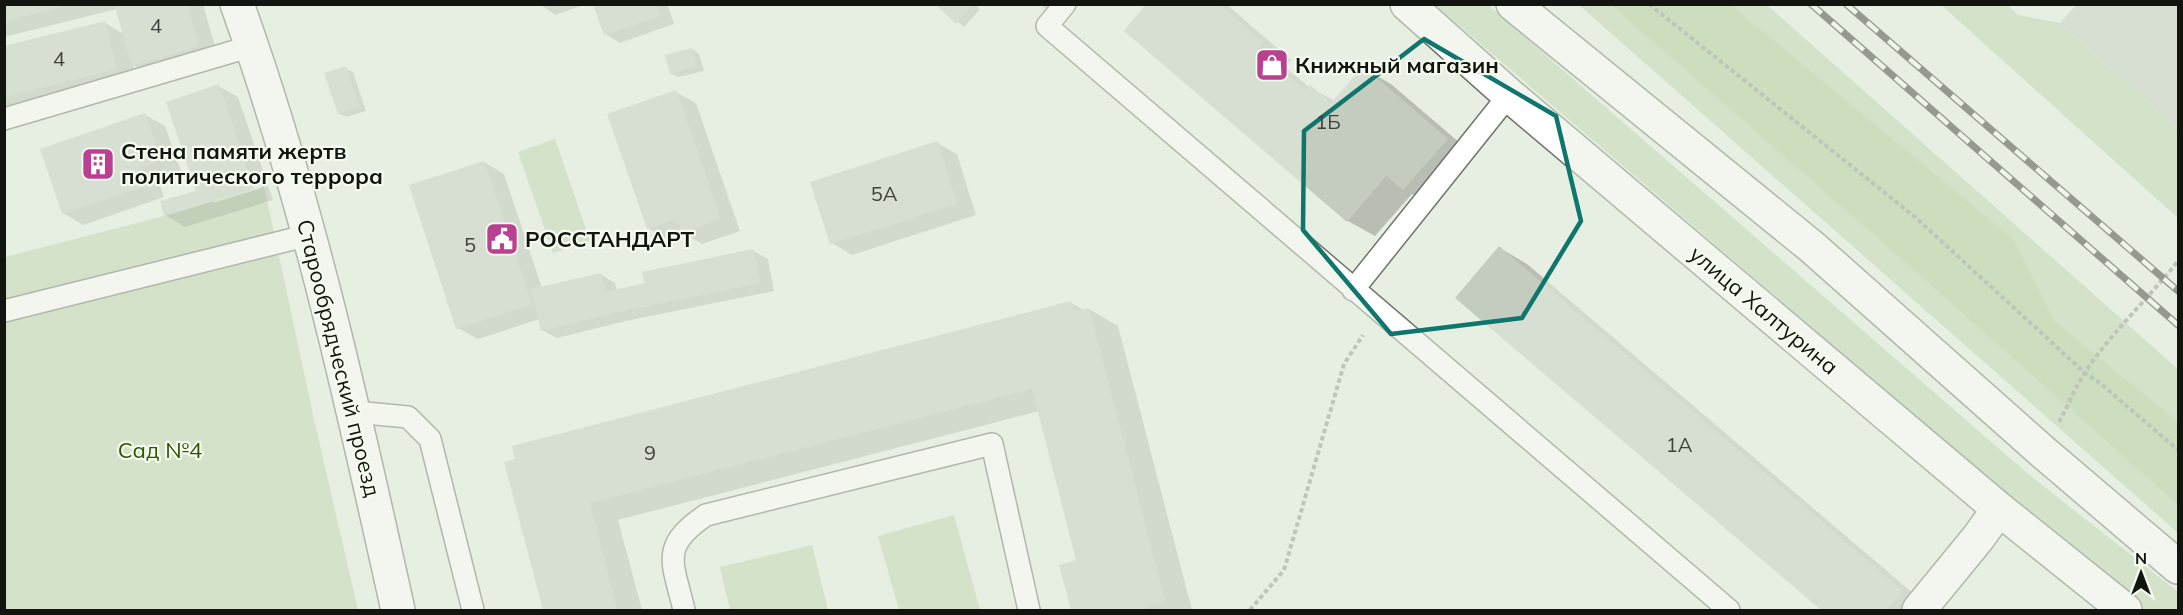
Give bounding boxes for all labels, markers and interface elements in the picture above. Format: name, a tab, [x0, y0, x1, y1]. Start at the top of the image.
house number: 4	[150, 13, 162, 38]
house number: 4	[53, 46, 65, 71]
shop icon: Книжный магазин	[1254, 47, 1290, 83]
place label: Книжный магазин	[1295, 51, 1499, 79]
house number: 1Б	[1315, 109, 1341, 134]
place label: Стена памяти жертв политического террора	[121, 137, 383, 190]
building icon: Стена памяти жертв политического террора	[80, 146, 116, 182]
house number: 5А	[871, 181, 898, 206]
street label: Старообрядческий проезд	[291, 216, 387, 500]
public building icon: РОССТАНДАРТ	[484, 221, 520, 257]
place label: РОССТАНДАРТ	[525, 225, 694, 253]
house number: 5	[464, 232, 476, 257]
street label: улица Халтурина	[1684, 240, 1844, 380]
house number: 1А	[1666, 432, 1693, 457]
park label: Сад №4	[118, 436, 202, 464]
house number: 9	[644, 440, 656, 465]
north arrow	[2111, 543, 2171, 603]
text: N	[2135, 548, 2147, 568]

